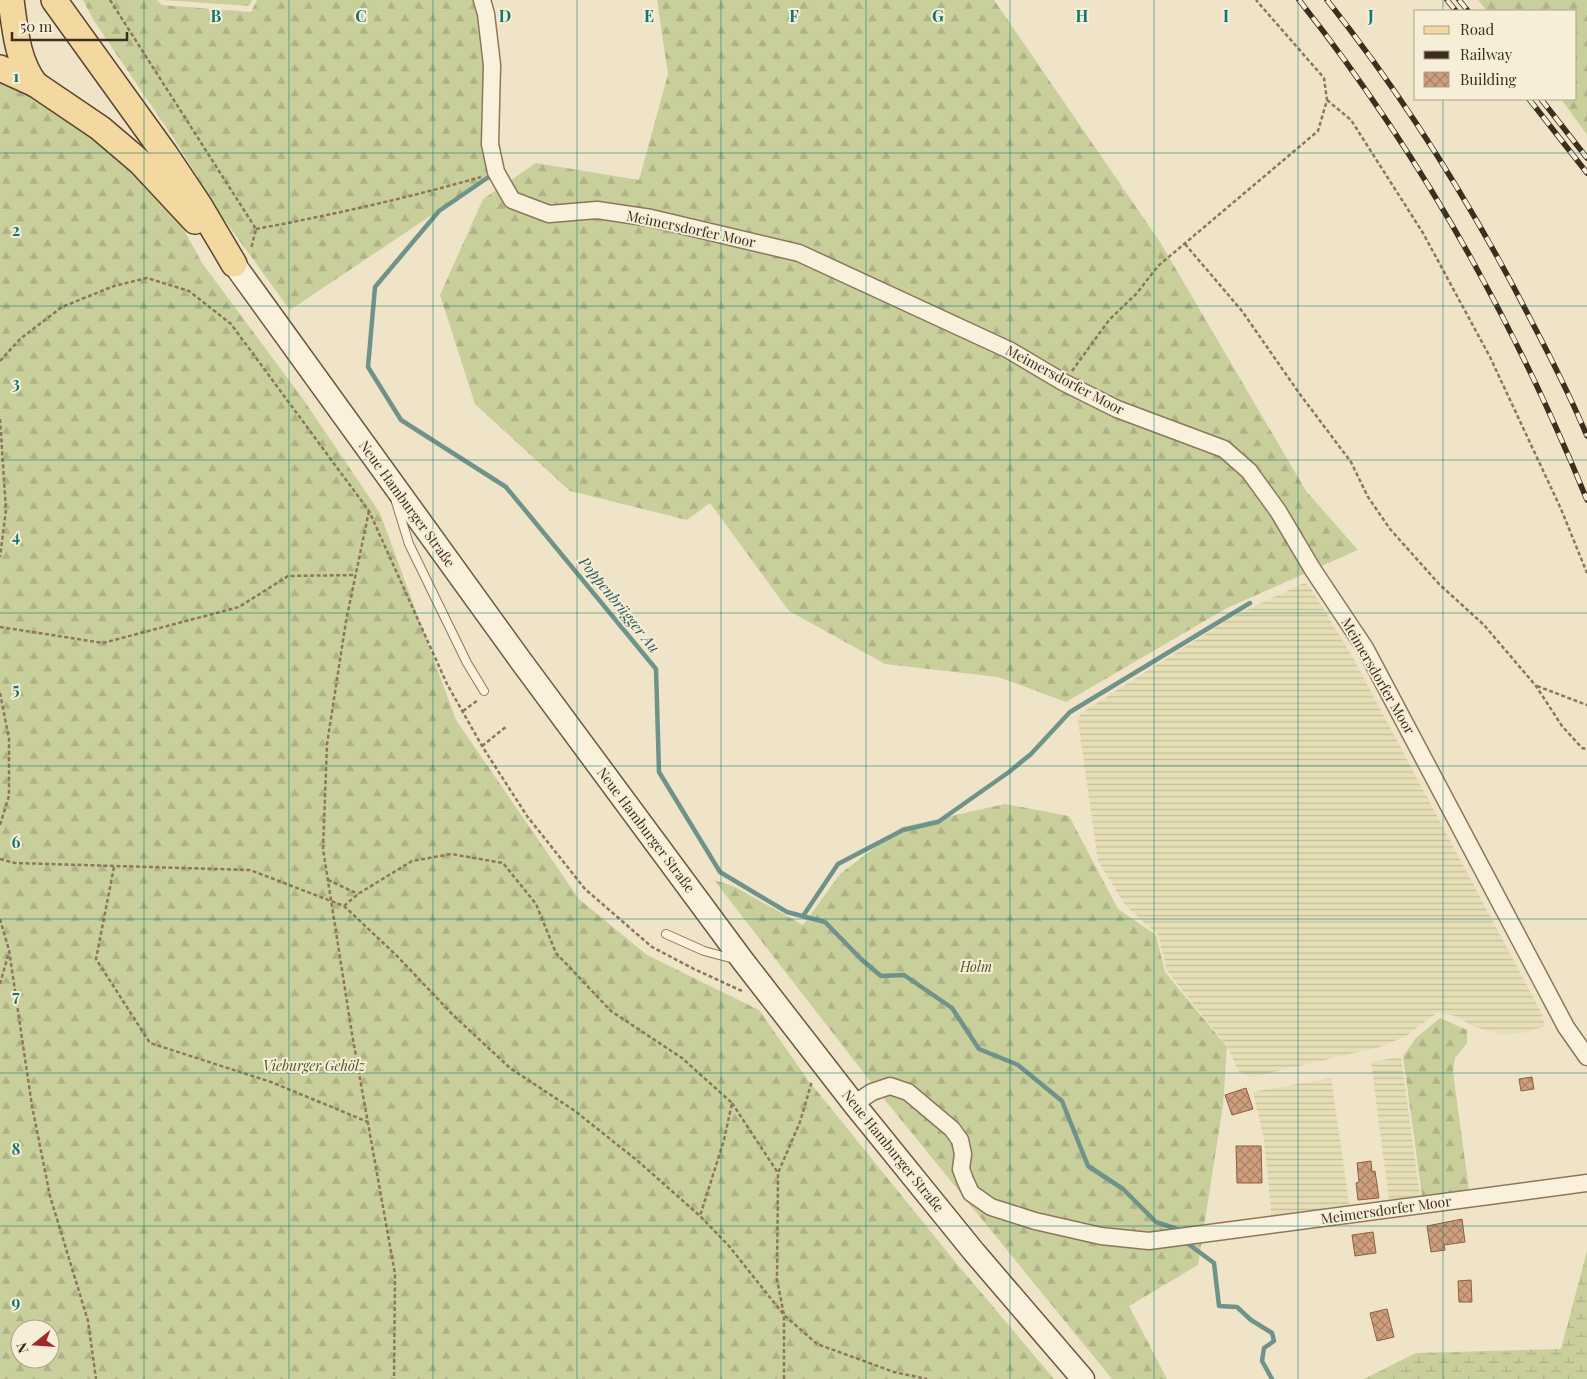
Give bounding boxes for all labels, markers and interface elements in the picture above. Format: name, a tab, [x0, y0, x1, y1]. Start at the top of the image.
text: B	[211, 5, 222, 26]
text: C	[355, 5, 367, 26]
text: D	[499, 5, 511, 26]
text: E	[644, 5, 654, 26]
text: F	[789, 5, 799, 26]
text: G	[932, 5, 944, 26]
text: H	[1076, 5, 1089, 26]
text: I	[1223, 5, 1229, 26]
text: J	[1367, 5, 1374, 26]
scale bar	[12, 10, 128, 42]
legend	[1414, 10, 1577, 100]
text: 50 m	[20, 16, 53, 36]
text: Road	[1460, 19, 1494, 39]
text: Railway	[1460, 44, 1513, 64]
text: 1	[13, 65, 19, 86]
text: Building	[1460, 69, 1517, 89]
street label: Meimersdorfer Moor	[625, 206, 758, 252]
text: 2	[12, 219, 20, 240]
street label: Meimersdorfer Moor	[1003, 340, 1128, 419]
text: 3	[12, 372, 20, 393]
street label: Neue Hamburger Straße	[355, 436, 460, 571]
text: 4	[12, 525, 20, 546]
water label: Poppenbrügger Au	[574, 551, 665, 657]
street label: Meimersdorfer Moor	[1337, 614, 1420, 738]
text: 5	[12, 678, 20, 699]
street label: Neue Hamburger Straße	[593, 763, 700, 896]
text: 6	[12, 831, 21, 852]
park label: Holm	[959, 957, 992, 976]
text: 7	[12, 985, 20, 1006]
park label: Vieburger Gehölz	[263, 1056, 366, 1075]
street label: Neue Hamburger Straße	[838, 1086, 949, 1216]
text: 8	[12, 1138, 21, 1159]
street label: Meimersdorfer Moor	[1319, 1191, 1453, 1228]
text: 9	[12, 1291, 21, 1312]
north arrow	[10, 1319, 60, 1369]
text: N	[12, 1340, 33, 1356]

